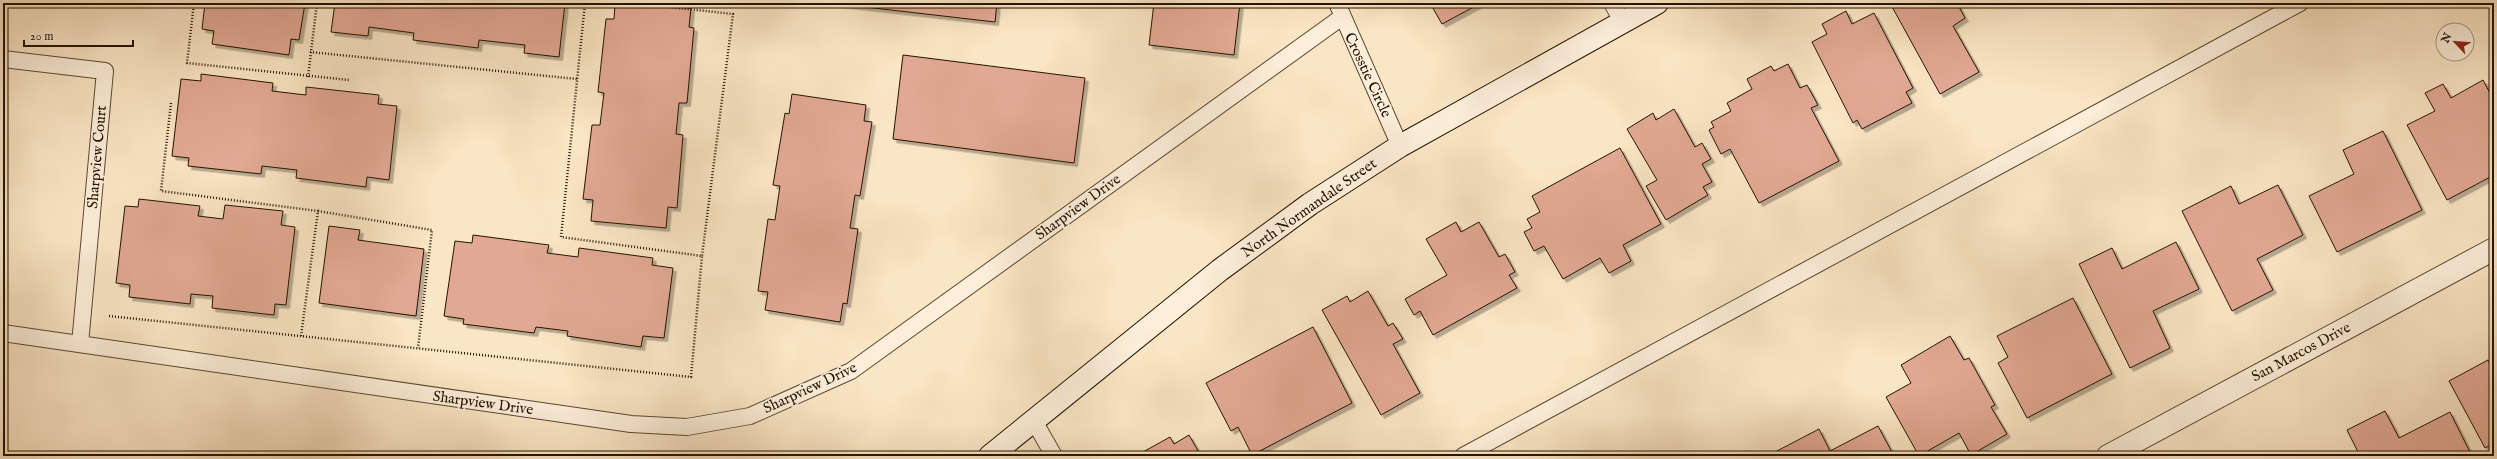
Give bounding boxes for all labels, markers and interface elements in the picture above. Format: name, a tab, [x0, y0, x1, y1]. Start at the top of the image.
scale bar	[24, 22, 133, 48]
north arrow	[2435, 22, 2475, 62]
text: 20 m	[30, 29, 53, 44]
street label: Crosstie Circle	[1340, 29, 1396, 121]
text: N	[2438, 30, 2455, 46]
street label: Sharpview Court	[83, 105, 111, 209]
street label: North Normandale Street	[1238, 154, 1380, 262]
street label: Sharpview Drive	[1031, 170, 1125, 244]
street label: San Marcos Drive	[2248, 318, 2354, 386]
street label: Sharpview Drive	[760, 358, 860, 418]
street label: Sharpview Drive	[432, 387, 535, 419]

